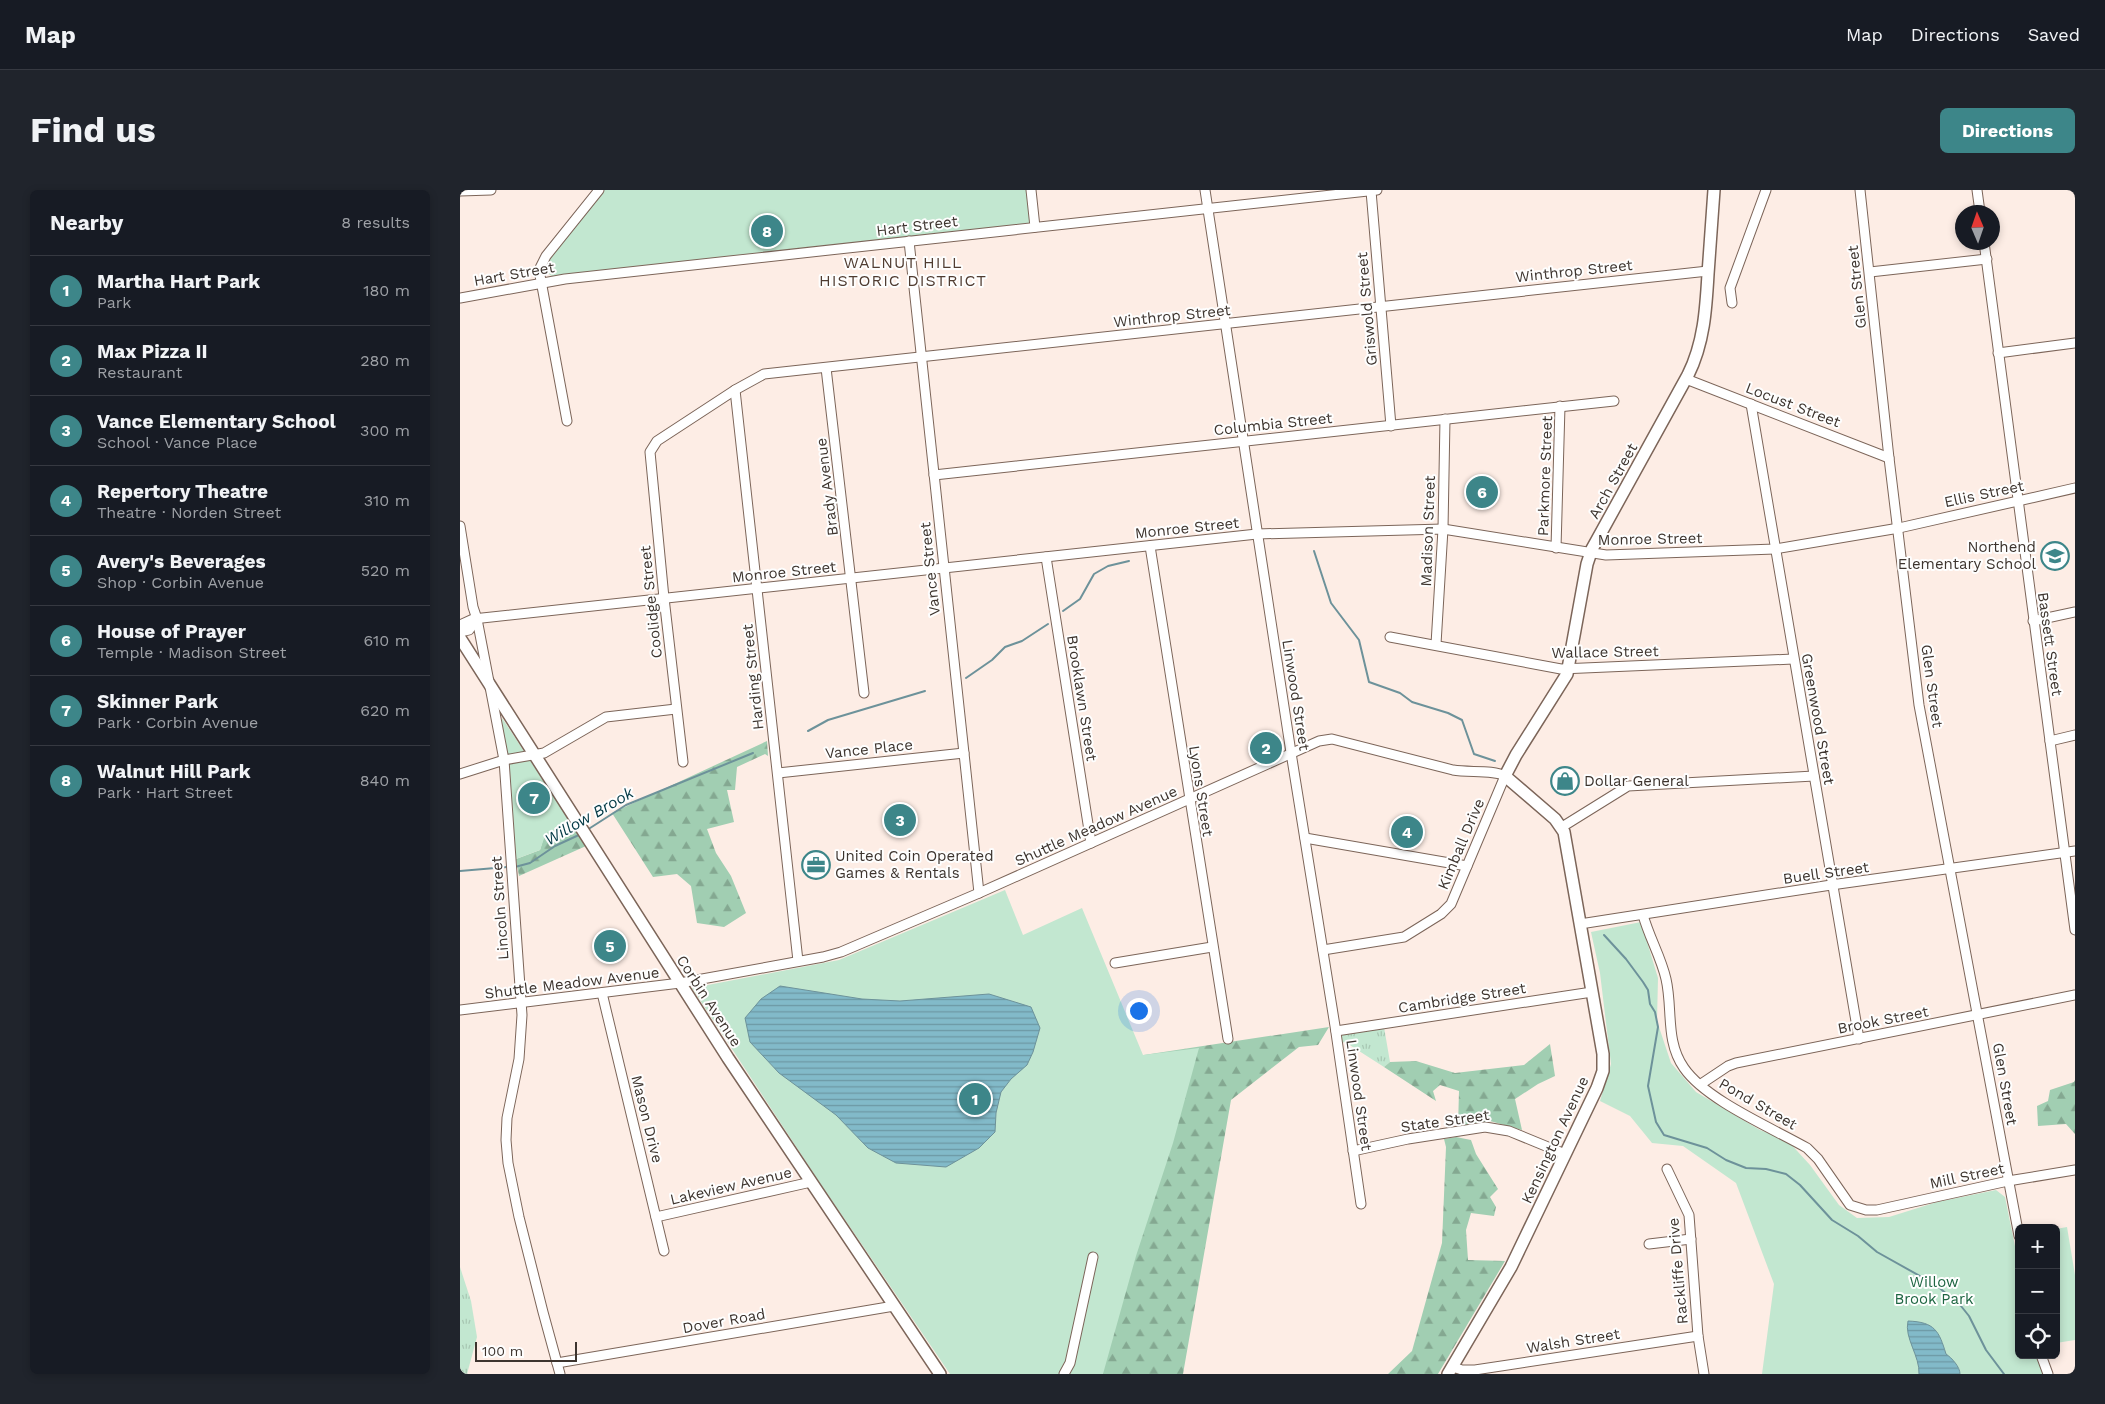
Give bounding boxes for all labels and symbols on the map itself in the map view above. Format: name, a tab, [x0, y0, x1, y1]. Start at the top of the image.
north arrow	[1955, 205, 2000, 250]
pin: 8	[751, 212, 783, 250]
street label: Hart Street	[875, 212, 959, 240]
street label: Glen Street	[1844, 244, 1870, 330]
street label: Griswold Street	[1353, 251, 1381, 367]
district label: WALNUT HILL HISTORIC DISTRICT	[819, 253, 987, 290]
street label: Winthrop Street	[1515, 256, 1634, 286]
street label: Hart Street	[472, 258, 556, 290]
street label: Winthrop Street	[1113, 301, 1232, 331]
street label: Locust Street	[1743, 379, 1844, 432]
street label: Columbia Street	[1213, 409, 1334, 439]
street label: Parkmore Street	[1534, 415, 1556, 536]
street label: Brady Avenue	[812, 437, 842, 537]
street label: Arch Street	[1585, 439, 1642, 522]
pin: 6	[1466, 473, 1498, 511]
street label: Madison Street	[1417, 474, 1439, 587]
street label: Ellis Street	[1943, 477, 2026, 511]
street label: Monroe Street	[1134, 513, 1241, 542]
street label: Vance Street	[916, 521, 944, 617]
street label: Monroe Street	[1597, 529, 1703, 549]
place label: Northend Elementary School	[1898, 538, 2036, 573]
school or university icon: Northend Elementary School	[2040, 541, 2070, 571]
street label: Coolidge Street	[636, 544, 666, 659]
street label: Monroe Street	[731, 557, 838, 586]
street label: Bassett Street	[2034, 591, 2066, 698]
street label: Harding Street	[738, 623, 768, 731]
street label: Brooklawn Street	[1063, 634, 1101, 763]
street label: Linwood Street	[1278, 638, 1314, 752]
street label: Wallace Street	[1551, 642, 1660, 662]
street label: Glen Street	[1917, 643, 1947, 729]
street label: Greenwood Street	[1798, 652, 1839, 787]
pin: 2	[1250, 729, 1282, 767]
street label: Vance Place	[824, 735, 914, 763]
street label: Lyons Street	[1185, 744, 1217, 838]
shop icon: Dollar General	[1550, 766, 1580, 796]
place label: Dollar General	[1584, 772, 1689, 790]
pin: 7	[518, 779, 550, 817]
water label: Willow Brook	[541, 782, 638, 849]
street label: Shuttle Meadow Avenue	[1012, 782, 1180, 870]
street label: Kimball Drive	[1434, 796, 1488, 892]
pin: 3	[884, 801, 916, 839]
pin: 4	[1391, 813, 1423, 851]
place label: United Coin Operated Games & Rentals	[835, 847, 994, 882]
office icon: United Coin Operated Games & Rentals	[801, 850, 831, 880]
street label: Lincoln Street	[487, 855, 513, 960]
street label: Buell Street	[1782, 858, 1871, 888]
pin: 5	[594, 927, 626, 965]
street label: Corbin Avenue	[673, 952, 745, 1050]
street label: Shuttle Meadow Avenue	[484, 963, 660, 1003]
street label: Cambridge Street	[1397, 979, 1528, 1017]
your location	[1126, 998, 1152, 1024]
street label: Brook Street	[1836, 1002, 1931, 1038]
street label: Linwood Street	[1342, 1038, 1376, 1152]
street label: Glen Street	[1989, 1041, 2021, 1127]
street label: Mason Drive	[627, 1073, 667, 1165]
street label: Kensington Avenue	[1518, 1073, 1592, 1207]
street label: Pond Street	[1716, 1074, 1801, 1134]
pin: 1	[959, 1080, 991, 1118]
street label: State Street	[1400, 1106, 1491, 1136]
street label: Mill Street	[1928, 1159, 2007, 1193]
street label: Lakeview Avenue	[668, 1163, 794, 1209]
street label: Rackliffe Drive	[1664, 1217, 1692, 1325]
park label: Willow Brook Park	[1894, 1273, 1974, 1308]
street label: Dover Road	[681, 1305, 767, 1337]
street label: Walsh Street	[1525, 1325, 1622, 1357]
scale bar	[475, 1339, 578, 1362]

